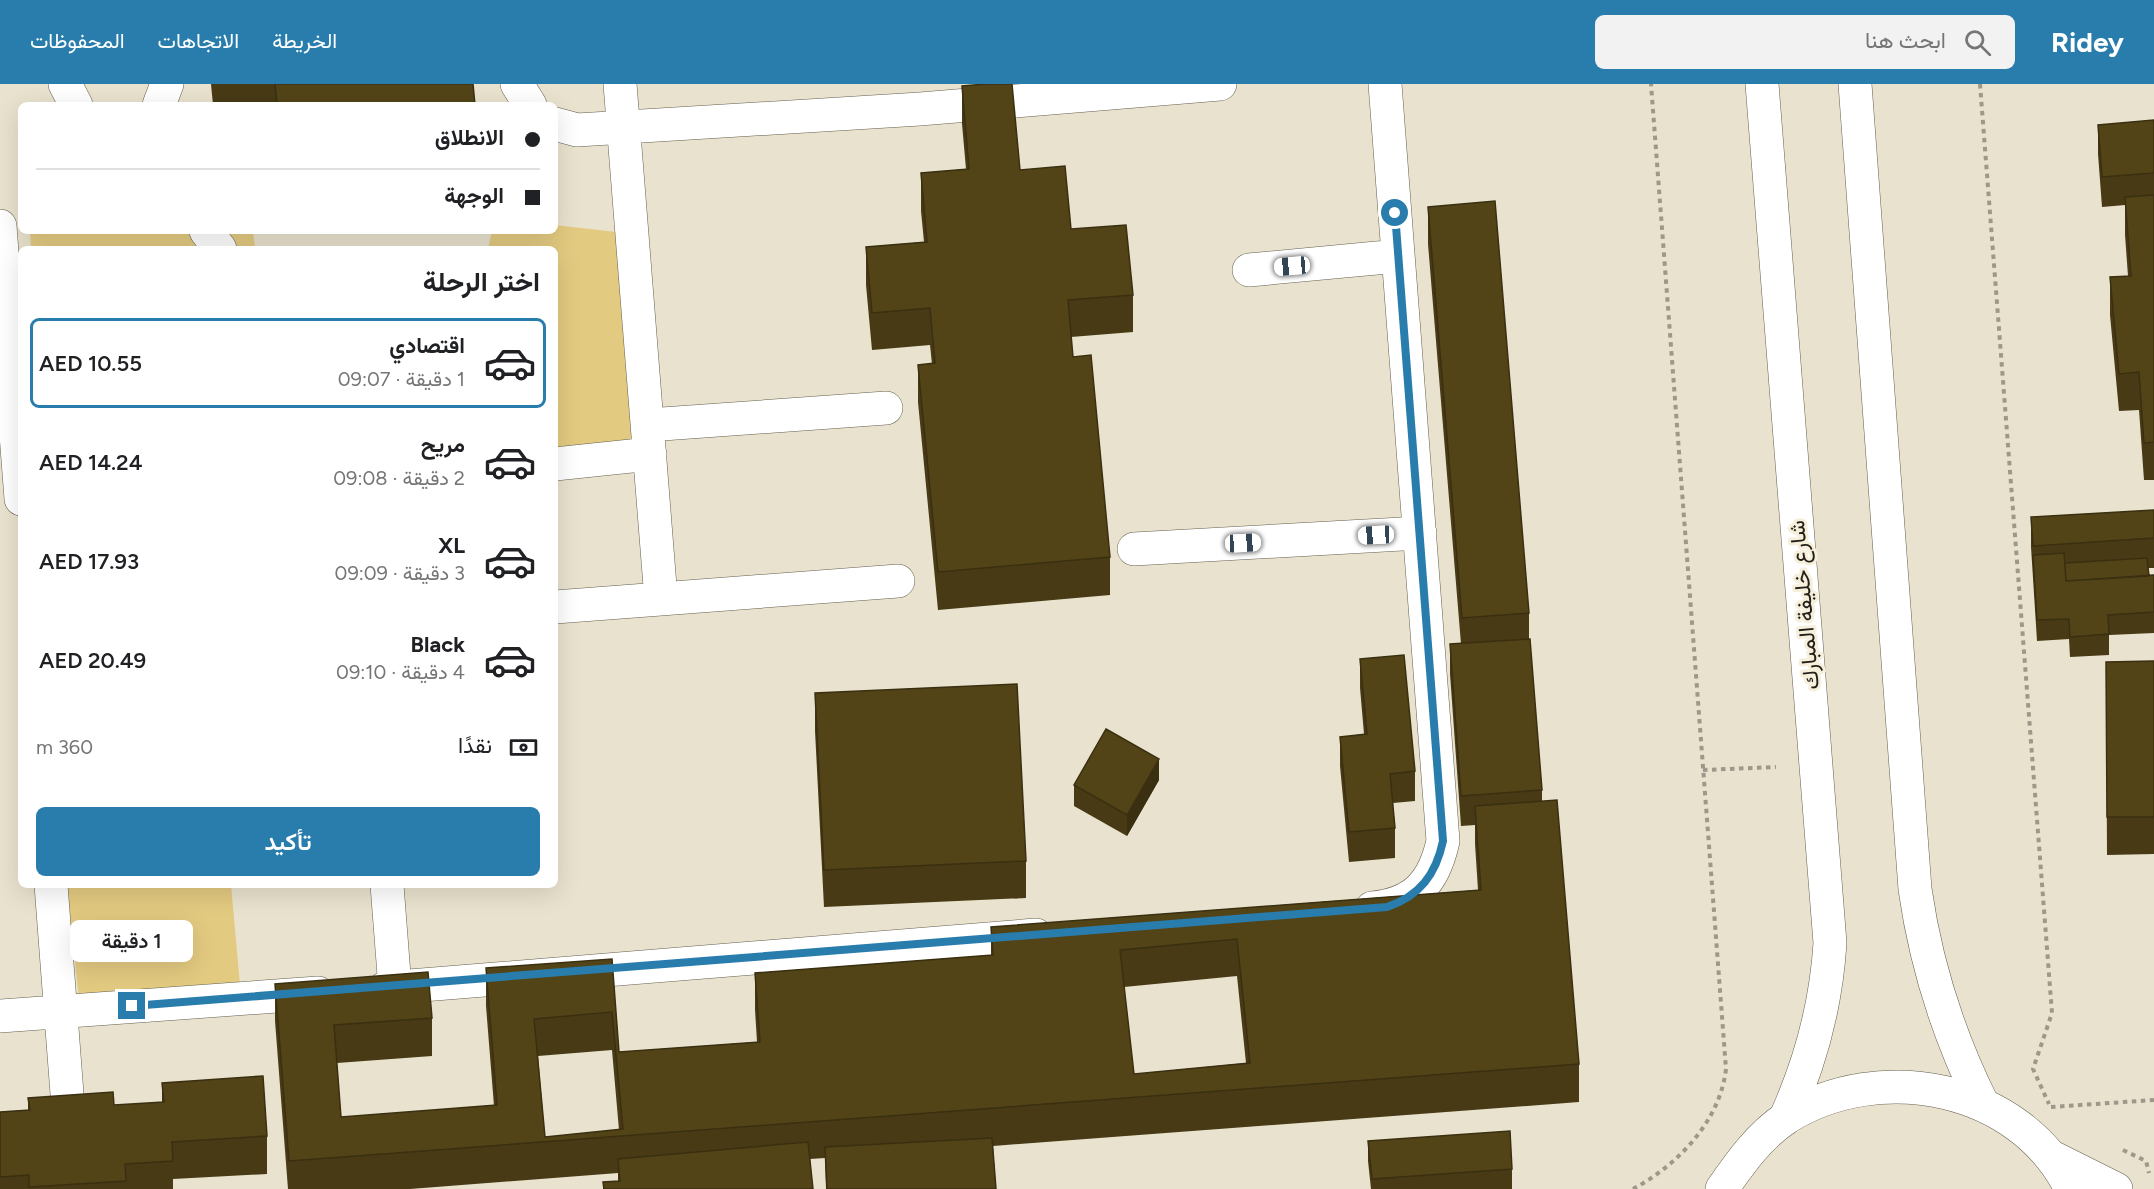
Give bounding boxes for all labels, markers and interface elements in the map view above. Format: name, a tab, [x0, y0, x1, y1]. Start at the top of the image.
search box	[1595, 15, 2015, 69]
text: Ridey	[2051, 25, 2124, 59]
icon: search	[1961, 26, 1994, 59]
text: ابحث هنا	[1865, 27, 1946, 54]
text: المحفوظات	[30, 28, 125, 53]
text: الاتجاهات	[158, 28, 239, 53]
text: الخريطة	[272, 28, 337, 53]
text: الانطلاق	[435, 124, 504, 151]
text: الوجهة	[444, 182, 504, 209]
route start	[1381, 199, 1408, 226]
car	[1273, 255, 1311, 277]
text: اختر الرحلة	[423, 265, 540, 298]
text: اقتصادي	[389, 332, 465, 359]
icon: car	[483, 336, 537, 390]
text: AED 10.55	[39, 350, 142, 377]
text: 1 دقيقة · 09:07	[338, 367, 465, 391]
text: مريح	[421, 431, 465, 458]
icon: car	[483, 435, 537, 489]
text: AED 14.24	[39, 449, 142, 476]
text: 2 دقيقة · 09:08	[333, 466, 465, 490]
street label: شارع خليفة المبارك	[1783, 519, 1826, 691]
car	[1358, 525, 1394, 545]
text: XL	[438, 532, 465, 559]
car	[1225, 533, 1261, 553]
icon: car	[483, 534, 537, 588]
text: AED 17.93	[39, 548, 139, 575]
text: 3 دقيقة · 09:09	[335, 561, 465, 585]
text: Black	[411, 631, 465, 658]
icon: car	[483, 633, 537, 687]
text: AED 20.49	[39, 647, 146, 674]
text: 4 دقيقة · 09:10	[336, 660, 465, 684]
icon: cash	[507, 731, 540, 764]
text: نقدًا	[458, 732, 492, 759]
text: 360 m	[36, 735, 93, 759]
button: تأكيد	[36, 807, 540, 876]
callout: 1 دقيقة	[70, 919, 194, 961]
text: 1 دقيقة	[101, 929, 162, 953]
route end	[118, 992, 145, 1019]

